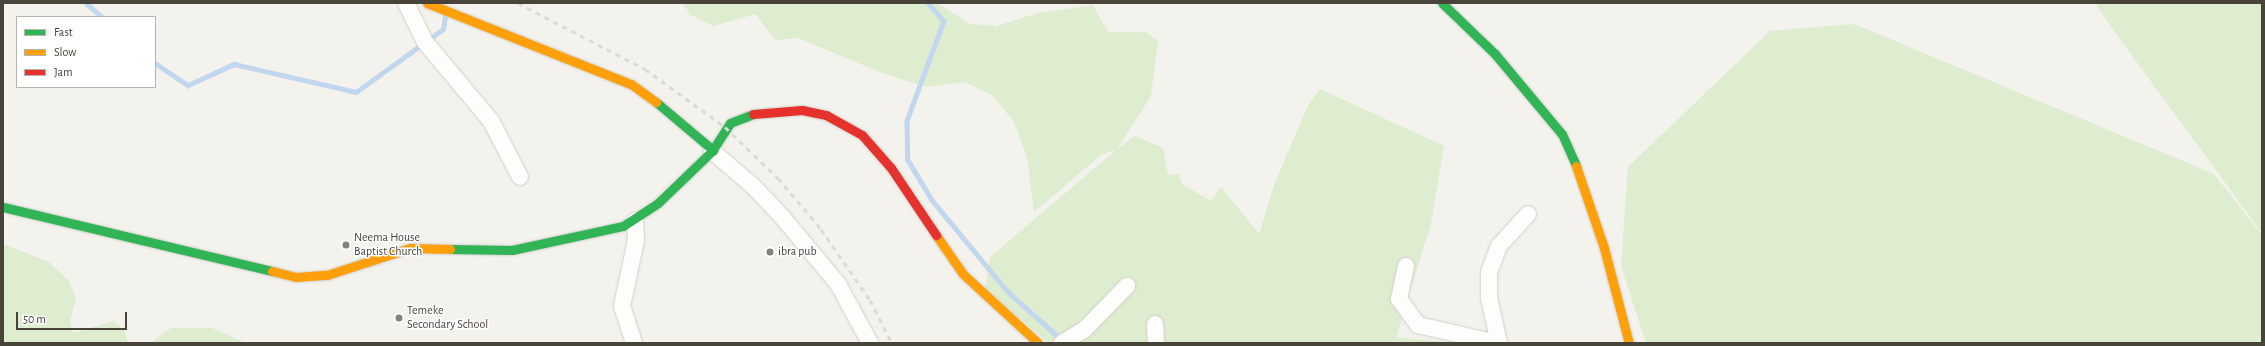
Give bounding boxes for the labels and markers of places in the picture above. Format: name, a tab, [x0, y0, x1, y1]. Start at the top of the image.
place label: Neema House Baptist Church	[354, 231, 422, 259]
marker: Neema House Baptist Church	[341, 240, 351, 250]
place label: ibra pub	[778, 245, 817, 259]
marker: ibra pub	[765, 247, 775, 257]
place label: Temeke Secondary School	[407, 304, 488, 332]
marker: Temeke Secondary School	[394, 313, 404, 323]

